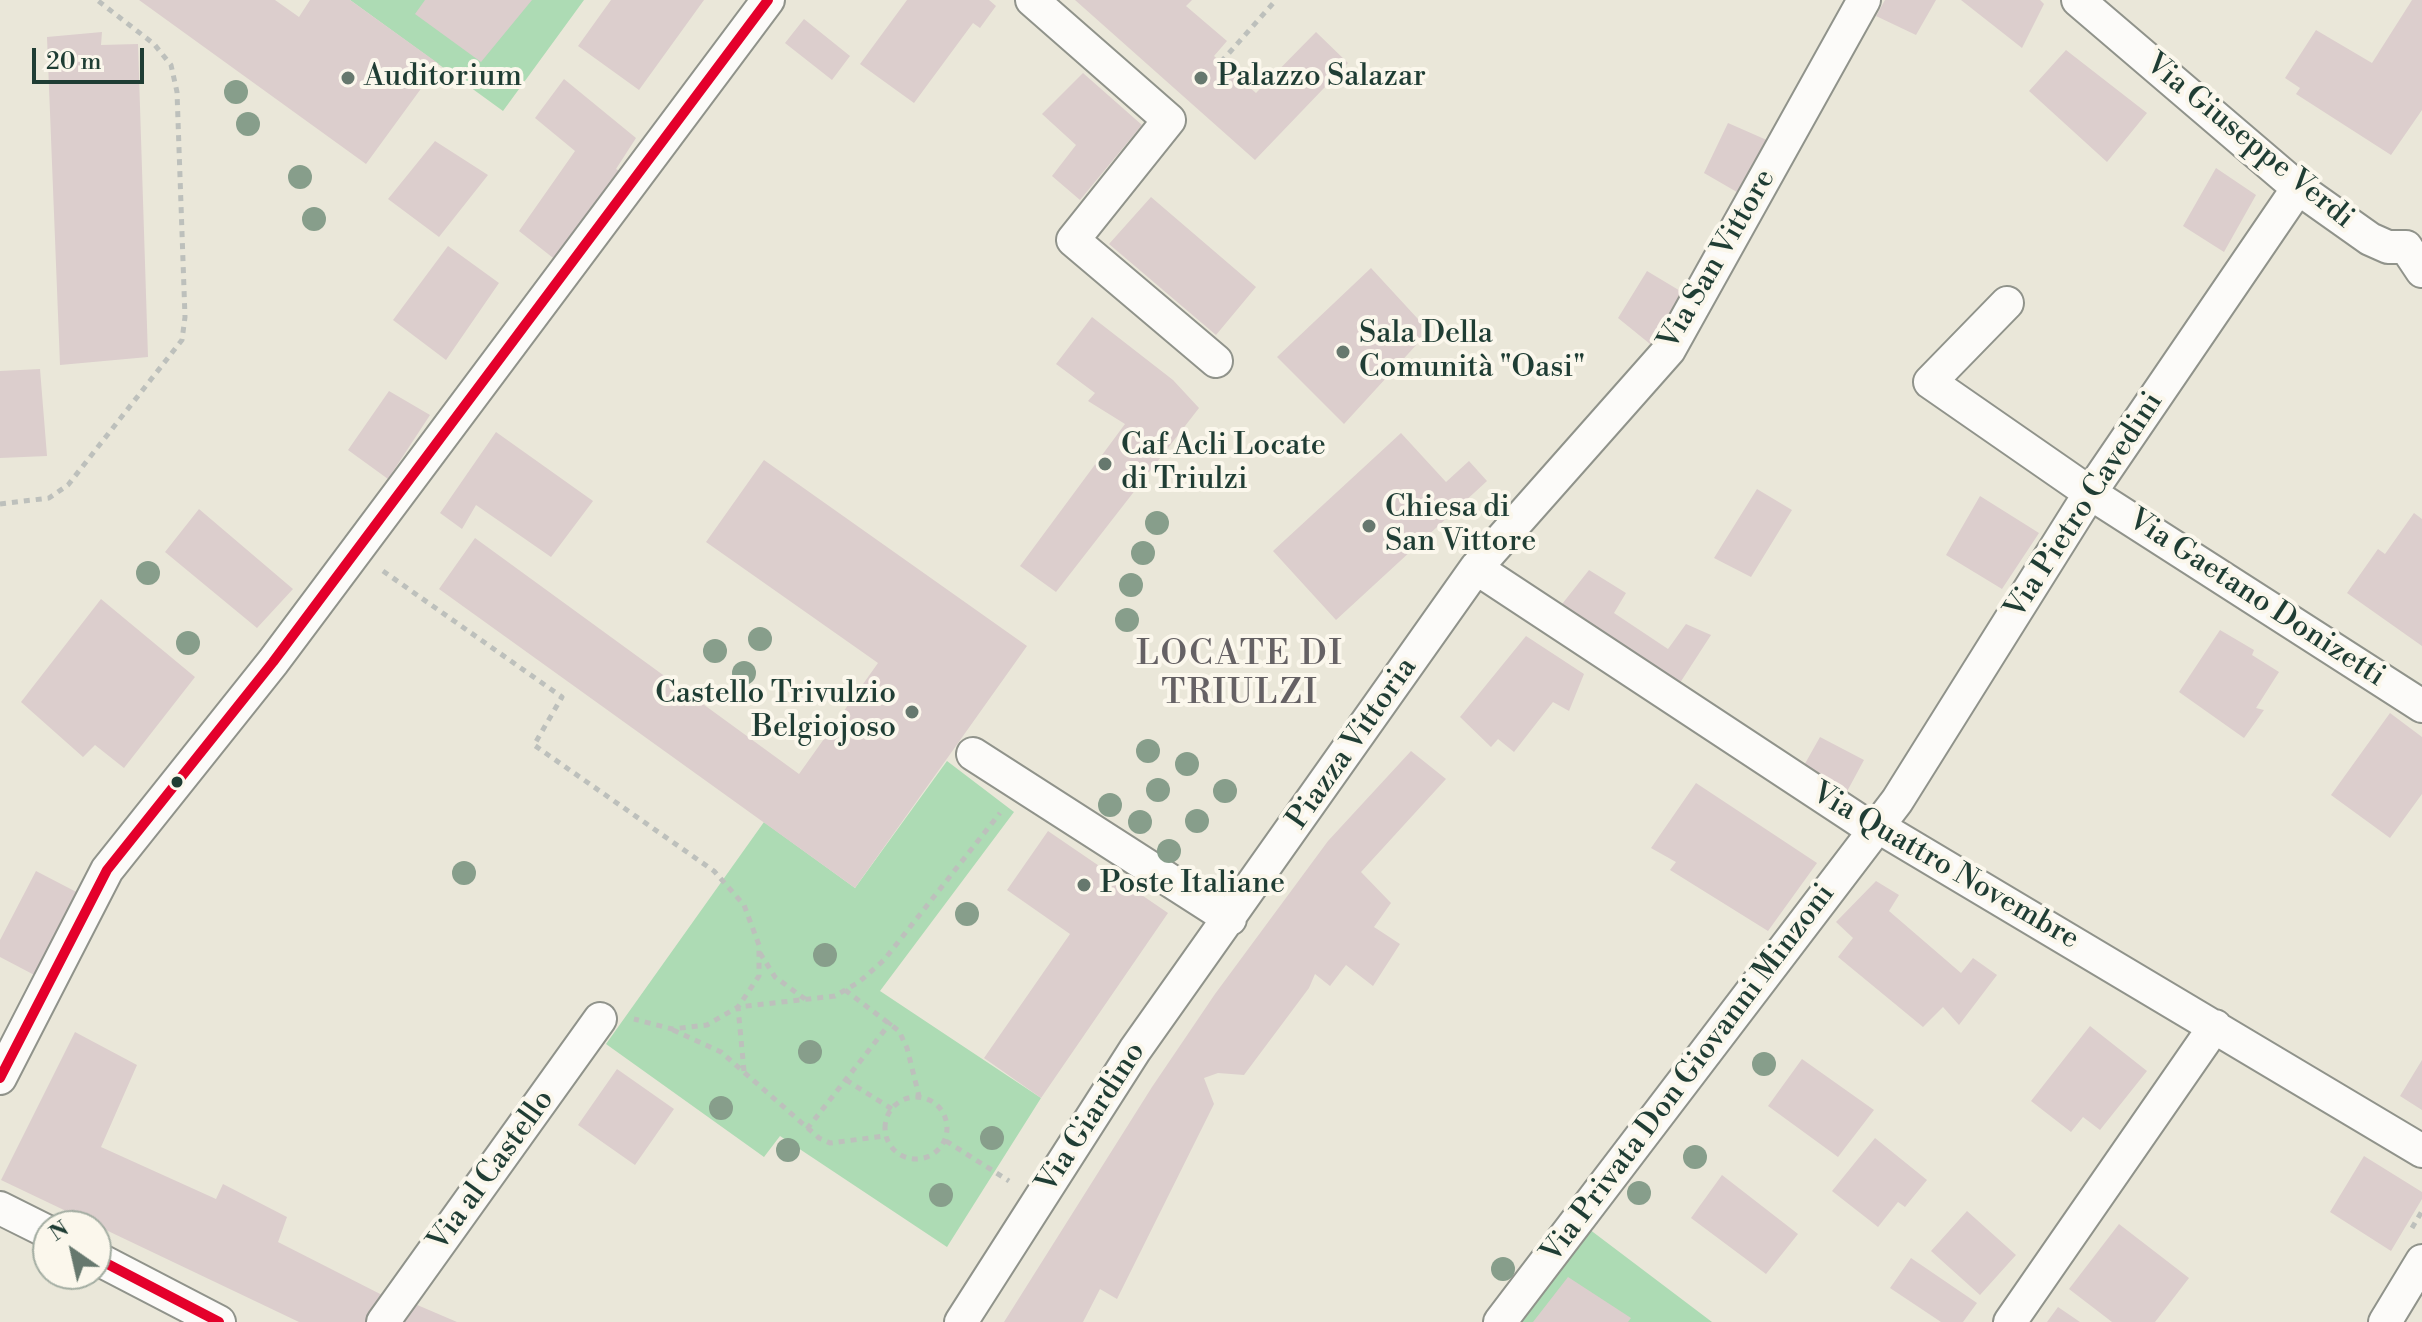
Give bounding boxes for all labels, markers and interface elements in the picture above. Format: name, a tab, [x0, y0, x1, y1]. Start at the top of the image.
scale bar	[36, 32, 148, 82]
text: 20 m	[46, 47, 102, 77]
street label: Via Giuseppe Verdi	[2137, 47, 2361, 237]
place label: Auditorium	[364, 60, 522, 96]
place label: Palazzo Salazar	[1217, 60, 1426, 96]
marker: Auditorium	[339, 69, 357, 87]
marker: Palazzo Salazar	[1192, 69, 1210, 87]
street label: Via San Vittore	[1652, 163, 1784, 357]
place label: Sala Della Comunità "Oasi"	[1359, 317, 1585, 388]
marker: Sala Della Comunità "Oasi"	[1334, 343, 1352, 361]
street label: Via Pietro Cavedini	[1998, 386, 2172, 626]
place label: Caf Acli Locate di Triulzi	[1121, 429, 1326, 500]
marker: Caf Acli Locate di Triulzi	[1096, 455, 1114, 473]
place label: Chiesa di San Vittore	[1385, 491, 1536, 562]
street label: Via Gaetano Donizetti	[2121, 502, 2391, 696]
marker: Chiesa di San Vittore	[1360, 517, 1378, 535]
district label: LOCATE DI TRIULZI	[1136, 636, 1344, 716]
street label: Piazza Vittoria	[1280, 651, 1426, 837]
place label: Castello Trivulzio Belgiojoso	[655, 677, 896, 748]
marker: Castello Trivulzio Belgiojoso	[903, 703, 921, 721]
unlabelled marker	[169, 774, 185, 790]
street label: Via Quattro Novembre	[1805, 776, 2085, 958]
place label: Poste Italiane	[1100, 867, 1285, 903]
marker: Poste Italiane	[1075, 876, 1093, 894]
street label: Via Privata Don Giovanni Minzoni	[1535, 877, 1843, 1271]
street label: Via Giardino	[1030, 1036, 1154, 1200]
street label: Via al Castello	[421, 1083, 563, 1259]
north arrow	[32, 1210, 112, 1290]
text: N	[45, 1215, 74, 1247]

